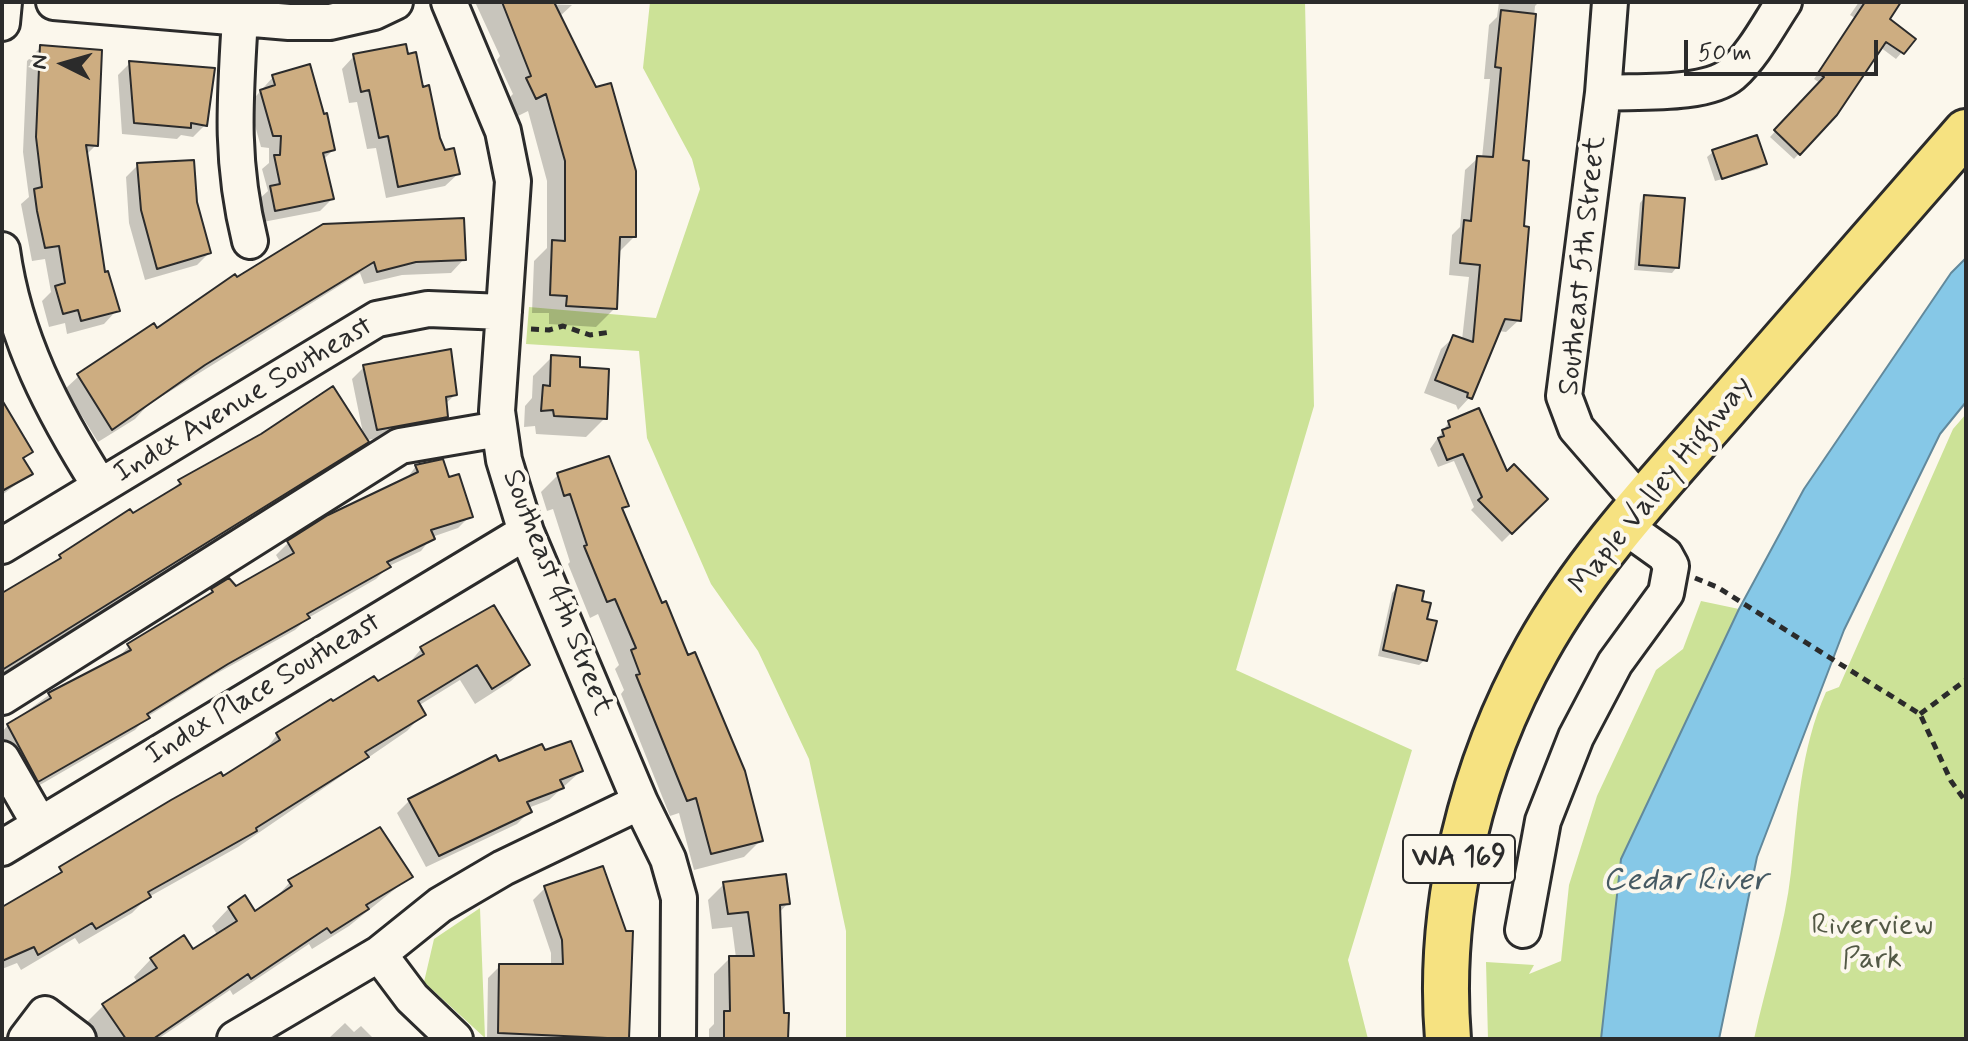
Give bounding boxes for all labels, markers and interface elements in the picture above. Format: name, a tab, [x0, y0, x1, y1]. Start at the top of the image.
north arrow	[24, 24, 104, 104]
scale bar	[1688, 24, 1882, 74]
text: 50 m	[1698, 38, 1752, 69]
text: N	[26, 53, 55, 70]
street label: Southeast 5th Street	[1552, 134, 1616, 398]
street label: Index Avenue Southeast	[108, 309, 380, 493]
street label: Maple Valley Highway	[1563, 369, 1761, 603]
street label: Southeast 4th Street	[493, 465, 619, 721]
street label: Index Place Southeast	[140, 606, 388, 774]
road number: WA 169	[1403, 835, 1515, 883]
water label: Cedar River	[1603, 863, 1767, 901]
park label: Riverview Park	[1811, 909, 1933, 980]

